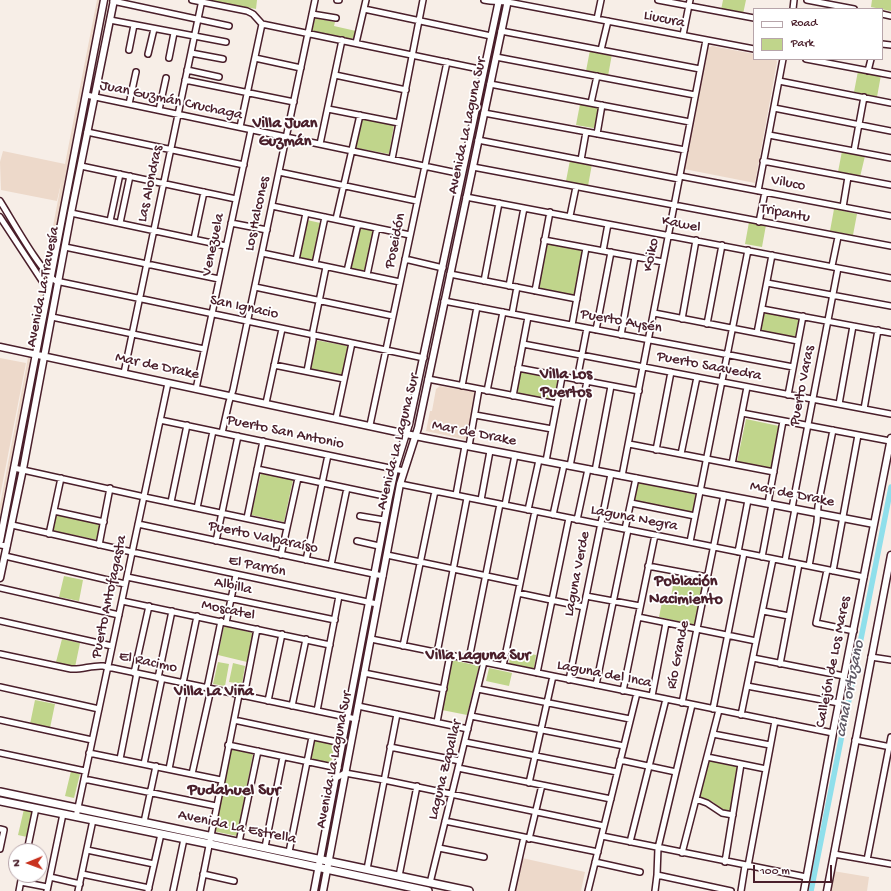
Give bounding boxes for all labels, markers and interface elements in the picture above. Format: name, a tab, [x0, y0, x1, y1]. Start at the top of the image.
street label: Liucura	[642, 7, 686, 33]
legend	[753, 8, 883, 60]
text: Road	[791, 17, 817, 31]
text: Park	[791, 37, 814, 51]
street label: Avenida La Laguna Sur	[445, 56, 491, 196]
street label: Juan Guzmán Cruchaga	[98, 77, 244, 125]
district label: Villa Juan Guzmán	[253, 115, 317, 153]
street label: Las Alondras	[134, 144, 168, 224]
street label: Viluco	[769, 172, 807, 196]
street label: Los Halcones	[241, 175, 275, 253]
street label: Tripantu	[759, 200, 811, 228]
street label: Venezuela	[199, 212, 229, 278]
street label: Poseidón	[381, 212, 411, 270]
street label: Kawel	[660, 212, 702, 238]
street label: Avenida La Travesía	[23, 225, 65, 349]
street label: Koiko	[640, 237, 664, 273]
street label: San Ignacio	[208, 292, 280, 324]
street label: Puerto Aysén	[579, 306, 663, 338]
street label: Puerto Varas	[786, 344, 820, 428]
street label: Puerto Saavedra	[655, 348, 763, 386]
street label: Mar de Drake	[113, 349, 201, 385]
district label: Villa Los Puertos	[540, 366, 592, 404]
street label: Avenida La Laguna Sur	[373, 372, 425, 512]
street label: Puerto San Antonio	[225, 412, 345, 454]
street label: Mar de Drake	[430, 417, 518, 451]
street label: Mar de Drake	[748, 478, 836, 512]
street label: Laguna Negra	[589, 502, 679, 536]
street label: Puerto Valparaíso	[206, 518, 320, 558]
street label: Laguna Verde	[561, 530, 595, 618]
street label: Puerto Antofagasta	[88, 534, 132, 660]
street label: El Parrón	[227, 552, 287, 582]
district label: Población Nacimiento	[649, 573, 723, 611]
street label: Albilla	[212, 574, 254, 600]
street label: Callejón de Los Mares	[812, 595, 856, 729]
street label: Moscatel	[200, 597, 256, 625]
street label: Río Grande	[664, 619, 694, 691]
water label: canal ortuzano	[832, 639, 870, 739]
district label: Villa Laguna Sur	[426, 647, 530, 667]
street label: El Racimo	[117, 648, 179, 678]
street label: Laguna del Inca	[555, 657, 653, 693]
district label: Villa La Viña	[174, 683, 254, 703]
street label: Avenida La Laguna Sur	[313, 690, 357, 830]
street label: Laguna Zapallar	[425, 718, 467, 822]
district label: Pudahuel Sur	[188, 781, 280, 801]
street label: Avenida La Estrella	[176, 807, 298, 849]
north arrow	[8, 843, 48, 883]
scale bar	[755, 857, 834, 883]
text: N	[11, 859, 23, 867]
text: 100 m	[760, 865, 790, 879]

